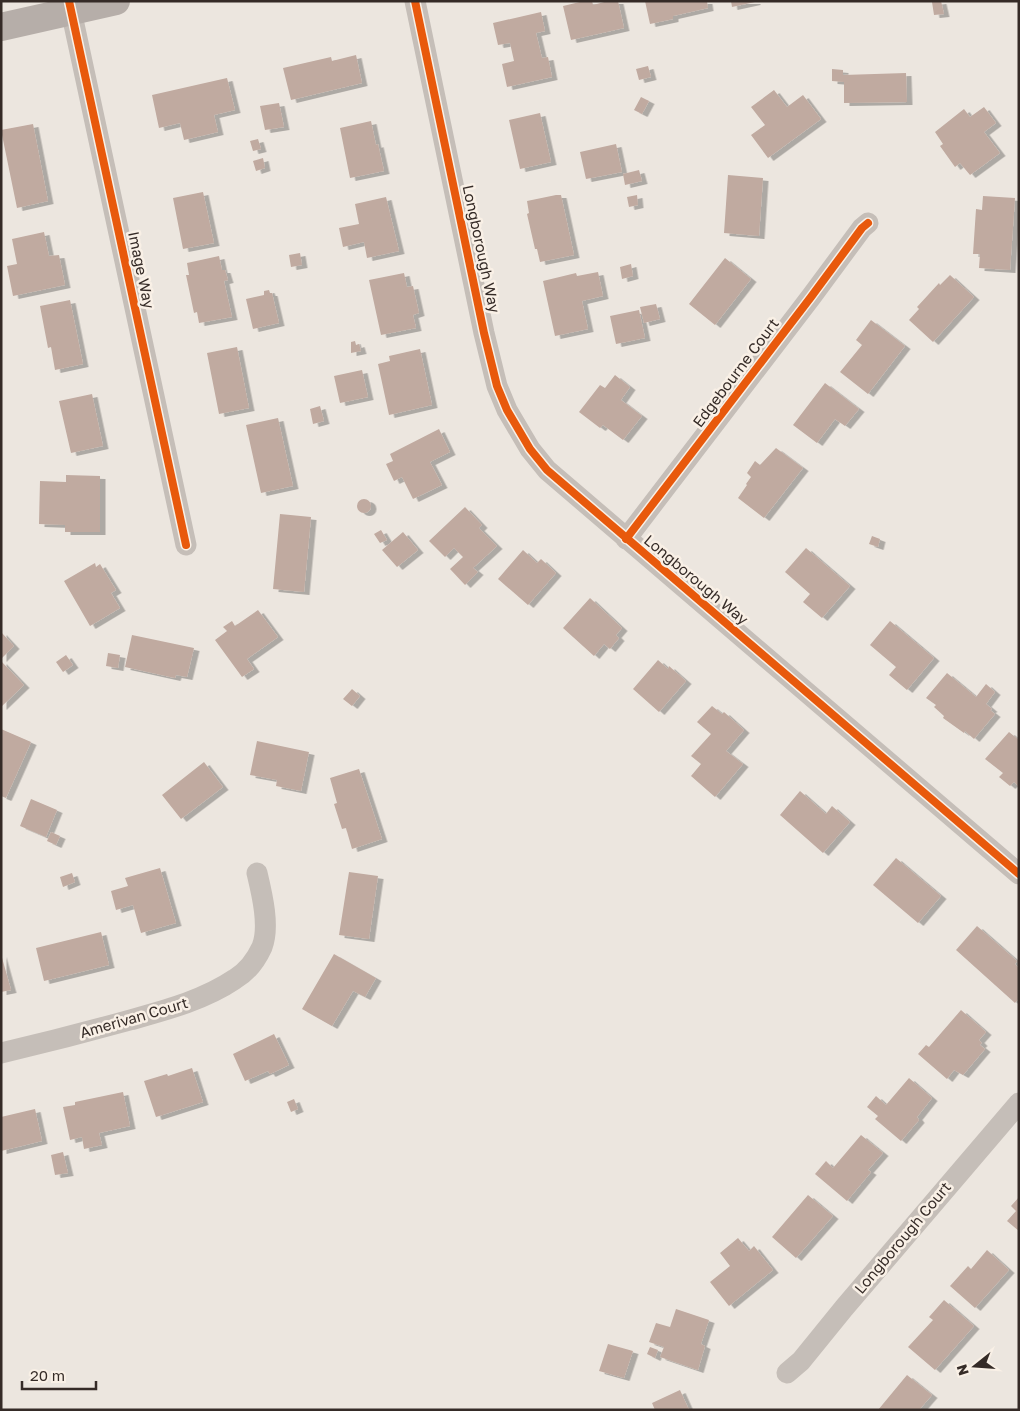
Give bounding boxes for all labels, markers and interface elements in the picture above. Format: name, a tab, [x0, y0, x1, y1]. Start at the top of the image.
street label: Longborough Way	[460, 183, 504, 315]
street label: Image Way	[125, 230, 159, 311]
street label: Edgebourne Court	[688, 315, 782, 430]
street label: Longborough Way	[641, 530, 753, 628]
street label: Amerivan Court	[78, 993, 190, 1041]
street label: Longborough Court	[850, 1178, 954, 1297]
north arrow	[950, 1341, 1000, 1391]
scale bar	[22, 1358, 96, 1390]
text: N	[952, 1362, 972, 1378]
text: 20 m	[30, 1366, 65, 1384]

